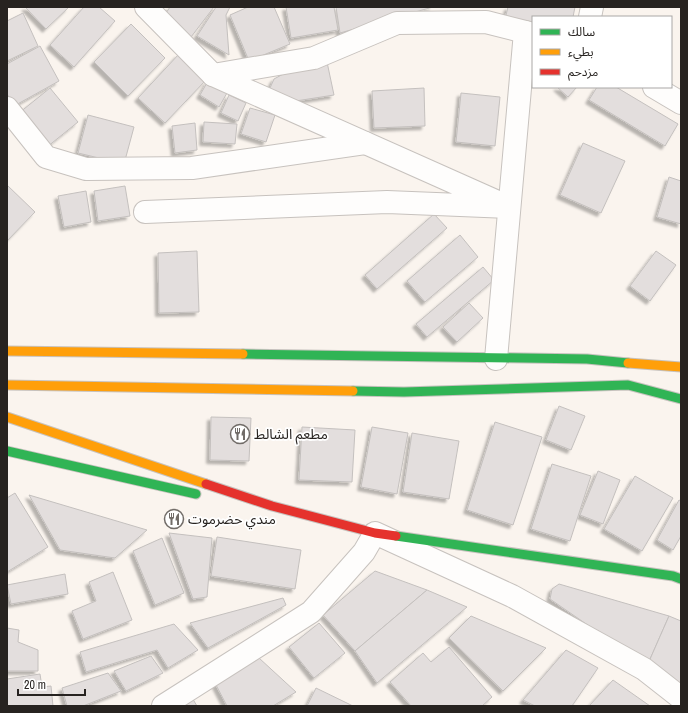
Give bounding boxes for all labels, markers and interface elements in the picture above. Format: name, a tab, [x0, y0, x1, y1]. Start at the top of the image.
legend	[532, 16, 672, 88]
text: سالك	[568, 24, 595, 40]
text: بطيء	[568, 44, 594, 62]
text: مزدحم	[568, 64, 598, 81]
restaurant icon: مطعم الشالط	[229, 423, 251, 445]
place label: مطعم الشالط	[254, 425, 328, 445]
restaurant icon: مندي حضرموت	[163, 508, 185, 530]
place label: مندي حضرموت	[188, 510, 276, 530]
scale bar	[18, 671, 85, 697]
text: 20 m	[24, 677, 46, 693]

